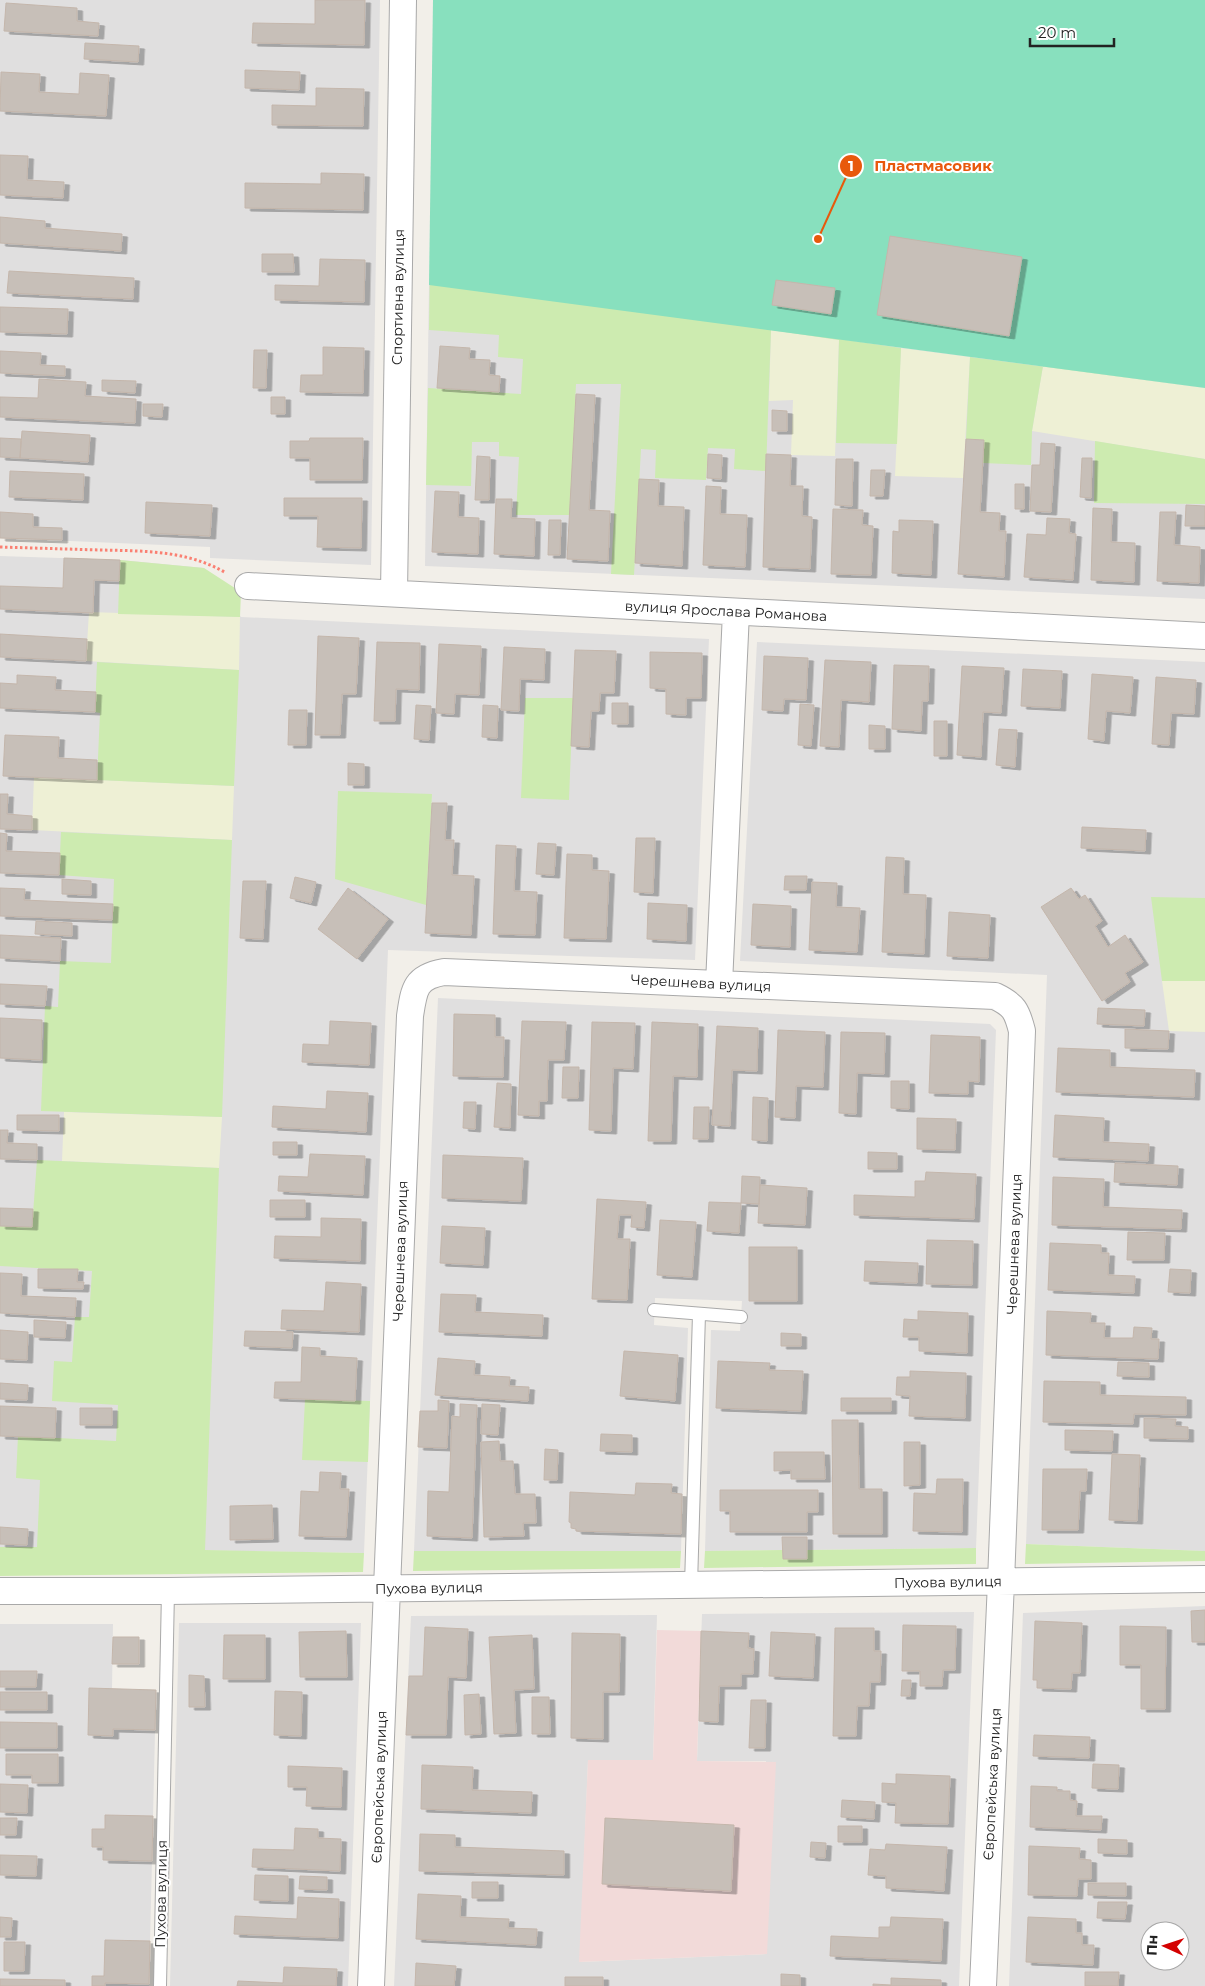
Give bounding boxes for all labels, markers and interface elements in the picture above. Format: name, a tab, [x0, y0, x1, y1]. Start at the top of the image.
scale bar	[1030, 15, 1114, 47]
text: 20 m	[1038, 23, 1076, 42]
callout: Пластмасовик	[839, 151, 1001, 181]
text: 1	[848, 156, 854, 175]
text: Пластмасовик	[874, 156, 992, 175]
street label: Спортивна вулиця	[388, 229, 408, 365]
street label: вулиця Ярослава Романова	[624, 597, 828, 625]
street label: Черешнева вулиця	[630, 970, 772, 996]
street label: Черешнева вулиця	[1003, 1173, 1025, 1315]
street label: Черешнева вулиця	[389, 1180, 411, 1322]
street label: Пухова вулиця	[894, 1572, 1002, 1592]
street label: Пухова вулиця	[375, 1578, 483, 1598]
street label: Європейська вулиця	[979, 1707, 1005, 1861]
street label: Європейська вулиця	[367, 1710, 391, 1864]
street label: Пухова вулиця	[151, 1840, 171, 1948]
north arrow	[1140, 1921, 1190, 1971]
text: Пн	[1142, 1934, 1162, 1956]

